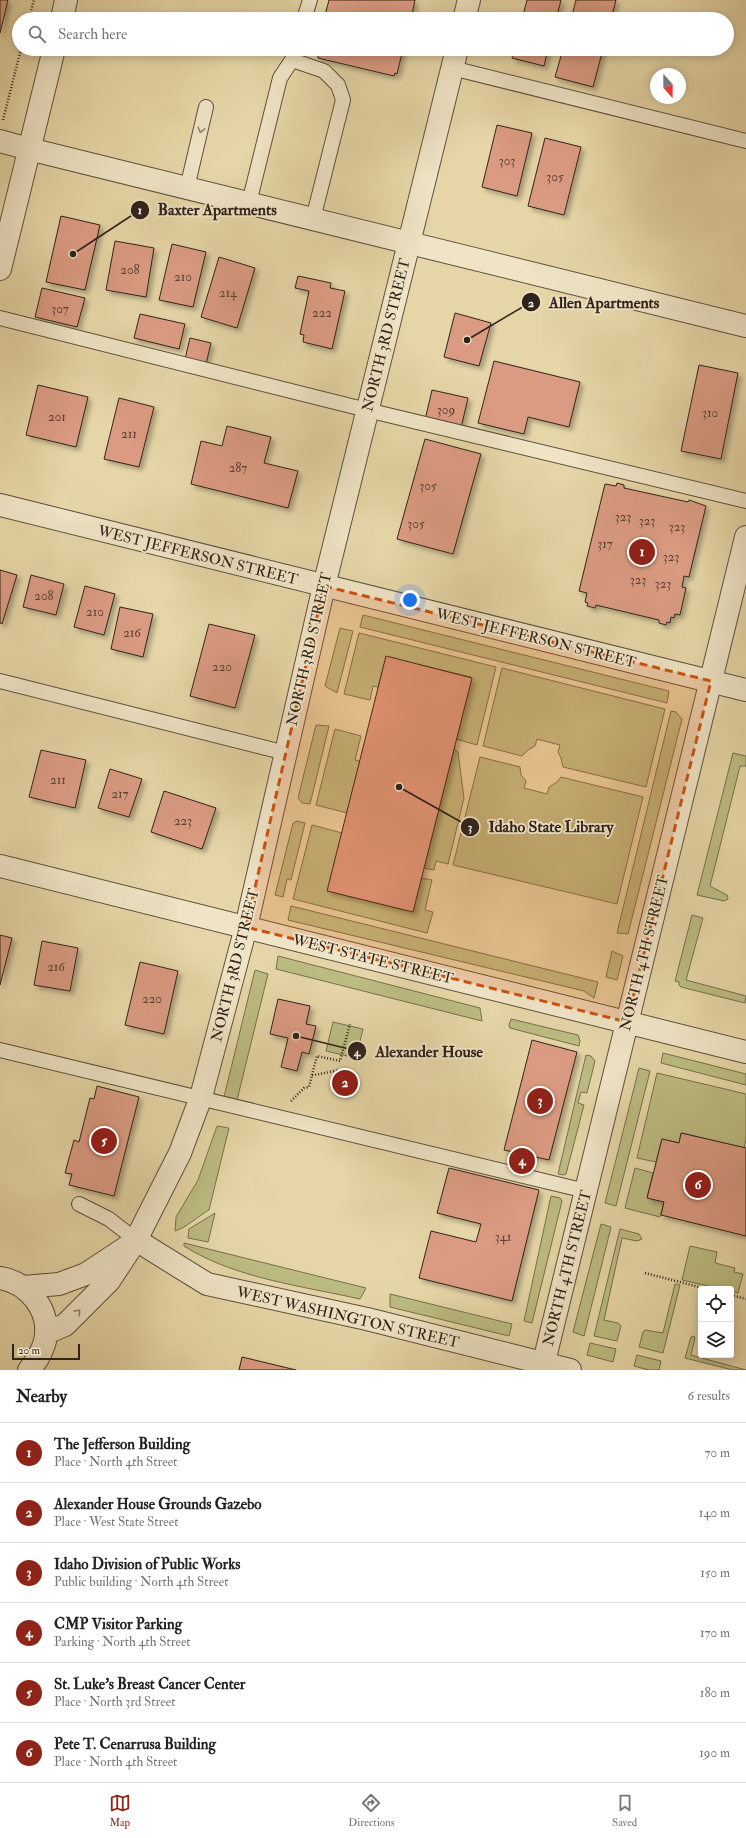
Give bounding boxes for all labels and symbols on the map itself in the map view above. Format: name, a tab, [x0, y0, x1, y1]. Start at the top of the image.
north arrow	[650, 68, 686, 104]
one-way arrow	[197, 126, 205, 133]
house number: 303	[499, 153, 515, 169]
house number: 305	[546, 169, 564, 185]
callout: Baxter Apartments	[130, 196, 285, 224]
text: Baxter Apartments	[157, 200, 277, 221]
text: 1	[138, 203, 142, 218]
street label: NORTH 3RD STREET	[358, 257, 415, 414]
house number: 208	[120, 262, 140, 278]
house number: 210	[174, 269, 192, 285]
house number: 214	[219, 285, 238, 301]
callout: Allen Apartments	[521, 288, 667, 316]
text: Allen Apartments	[548, 293, 660, 314]
text: 2	[528, 296, 534, 311]
house number: 307	[51, 301, 69, 317]
house number: 222	[312, 305, 332, 321]
house number: 309	[437, 402, 455, 418]
house number: 310	[702, 405, 718, 421]
house number: 201	[48, 409, 66, 425]
house number: 211	[121, 426, 137, 442]
house number: 287	[229, 460, 247, 476]
house number: 305	[419, 478, 437, 494]
house number: 323	[615, 509, 631, 525]
house number: 323	[639, 513, 655, 529]
house number: 305	[407, 516, 425, 532]
house number: 323	[669, 519, 685, 535]
street label: WEST JEFFERSON STREET	[94, 521, 300, 591]
house number: 317	[597, 536, 613, 552]
pin: 1	[629, 537, 655, 567]
house number: 323	[663, 549, 679, 565]
street label: NORTH 3RD STREET	[283, 570, 336, 728]
house number: 323	[630, 572, 646, 588]
house number: 323	[655, 576, 671, 592]
house number: 208	[34, 588, 54, 604]
your location	[400, 590, 420, 610]
house number: 210	[86, 604, 104, 620]
street label: WEST JEFFERSON STREET	[432, 604, 638, 674]
house number: 216	[123, 625, 142, 641]
house number: 220	[212, 659, 232, 675]
house number: 211	[50, 772, 66, 788]
house number: 217	[111, 786, 129, 802]
house number: 223	[174, 813, 192, 829]
callout: Idaho State Library	[460, 813, 621, 841]
text: Idaho State Library	[488, 817, 615, 838]
text: 3	[468, 820, 473, 835]
street label: NORTH 4TH STREET	[616, 873, 673, 1033]
street label: NORTH 3RD STREET	[207, 887, 264, 1044]
street label: WEST STATE STREET	[290, 930, 455, 989]
house number: 216	[47, 959, 66, 975]
house number: 220	[142, 991, 162, 1007]
callout: Alexander House	[347, 1037, 491, 1065]
text: Alexander House	[374, 1042, 483, 1062]
text: 4	[353, 1045, 362, 1060]
pin: 2	[332, 1068, 358, 1098]
pin: 3	[527, 1086, 553, 1116]
pin: 5	[91, 1126, 117, 1156]
pin: 4	[509, 1146, 535, 1176]
pin: 6	[685, 1170, 711, 1200]
street label: NORTH 4TH STREET	[539, 1188, 596, 1348]
house number: 341	[495, 1229, 512, 1245]
street label: WEST WASHINGTON STREET	[234, 1282, 461, 1352]
one-way arrow	[73, 1309, 81, 1317]
scale bar	[12, 1342, 80, 1361]

